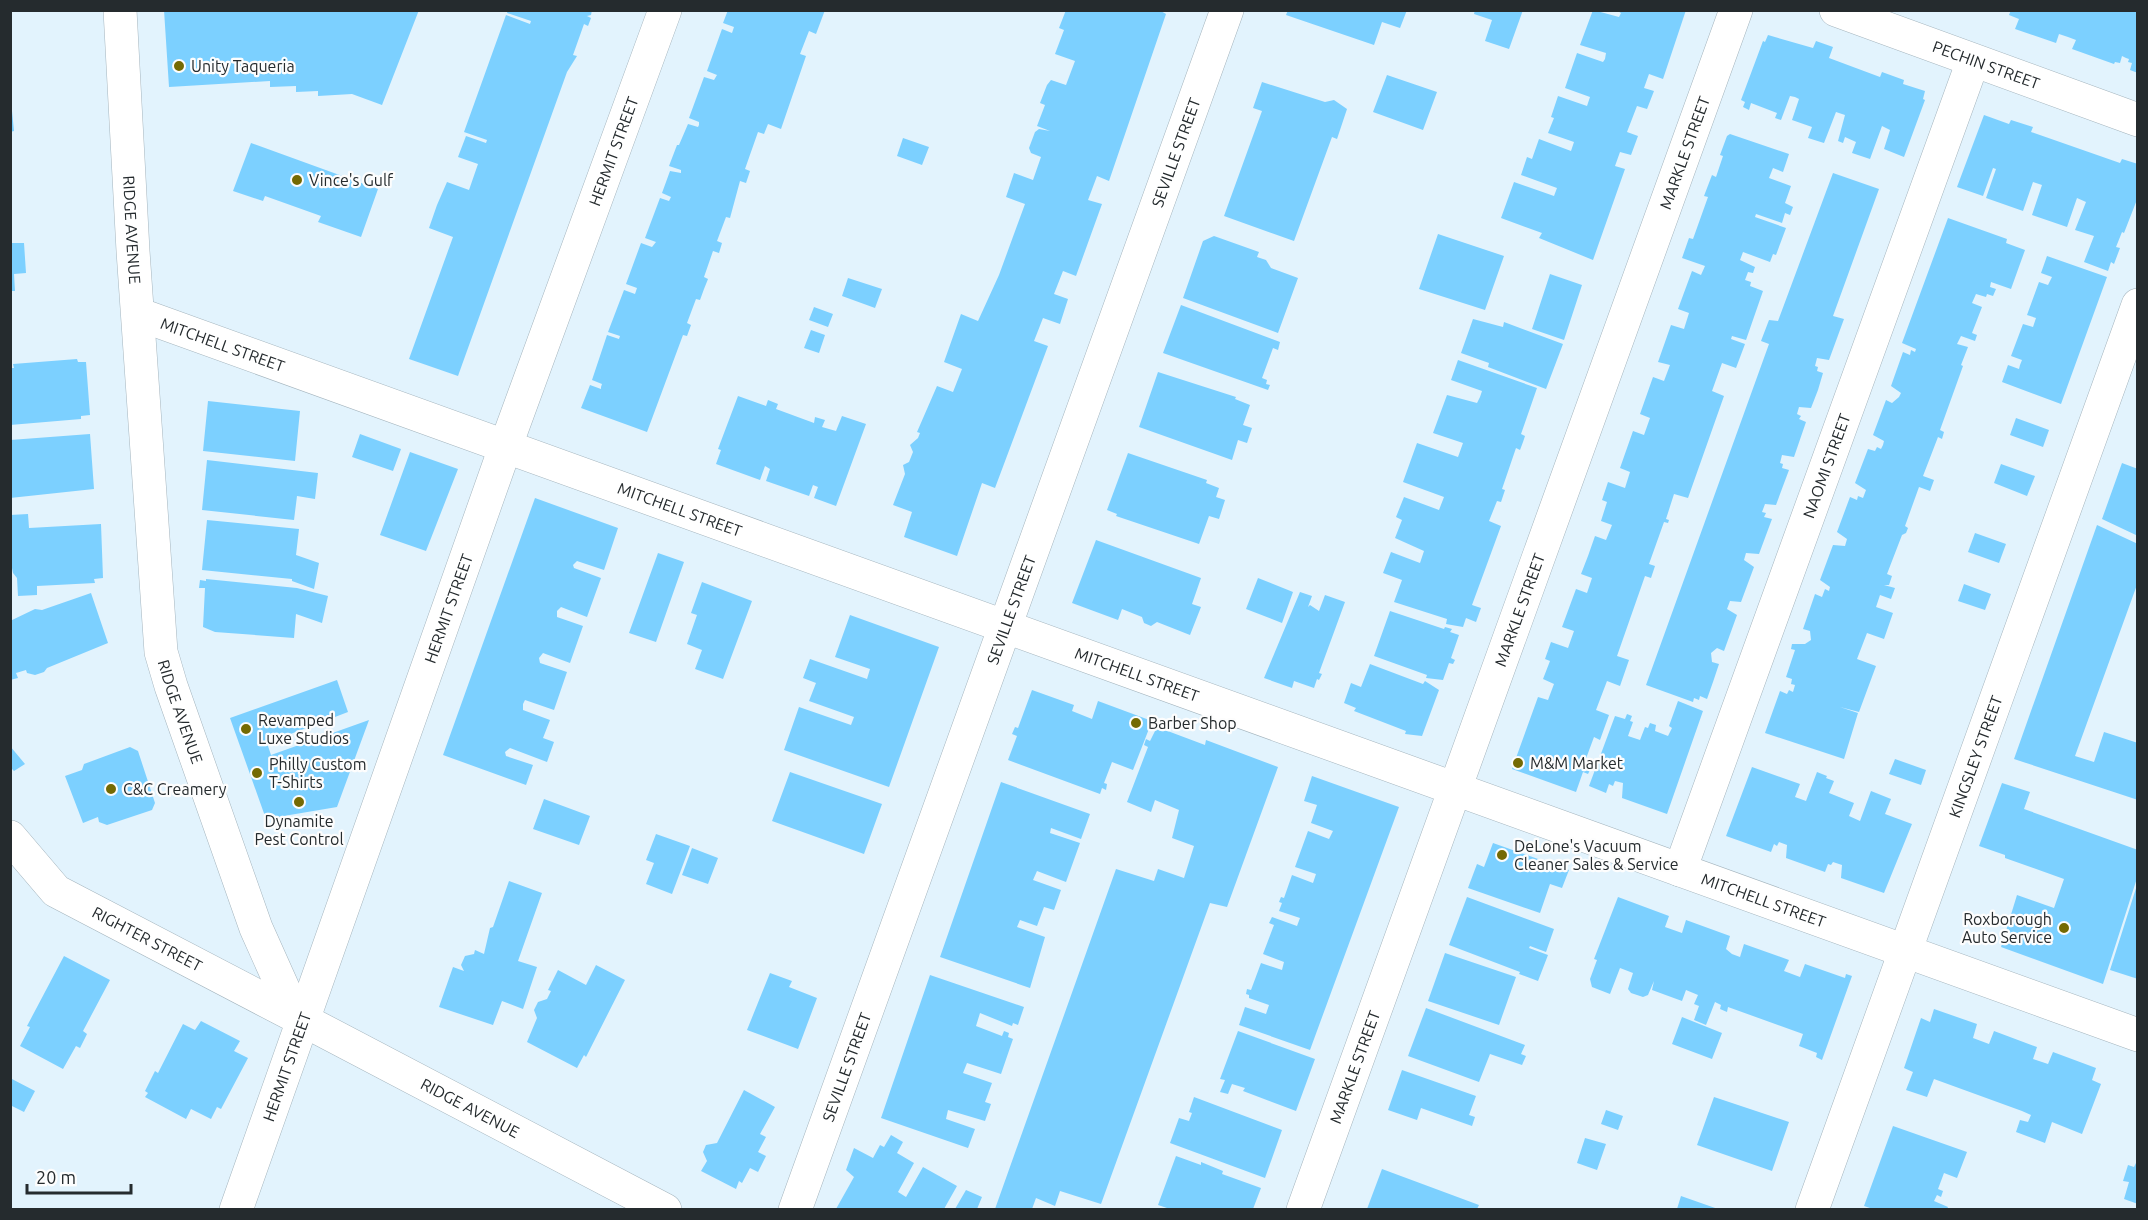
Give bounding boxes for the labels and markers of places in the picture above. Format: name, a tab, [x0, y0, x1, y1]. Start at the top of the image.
place label: Unity Taqueria	[191, 57, 295, 75]
marker: Unity Taqueria	[172, 59, 186, 73]
place label: Vince's Gulf	[309, 171, 394, 189]
marker: Vince's Gulf	[290, 173, 304, 187]
place label: Revamped Luxe Studios	[258, 711, 349, 747]
place label: Barber Shop	[1148, 714, 1237, 732]
marker: Barber Shop	[1129, 716, 1143, 730]
marker: Revamped Luxe Studios	[239, 722, 253, 736]
place label: M&M Market	[1530, 754, 1624, 772]
place label: Philly Custom T-Shirts	[269, 755, 367, 791]
marker: M&M Market	[1511, 756, 1525, 770]
marker: Philly Custom T-Shirts	[250, 766, 264, 780]
place label: C&C Creamery	[123, 780, 227, 798]
marker: C&C Creamery	[104, 782, 118, 796]
marker: Dynamite Pest Control	[292, 795, 306, 809]
place label: Dynamite Pest Control	[254, 812, 344, 848]
place label: DeLone's Vacuum Cleaner Sales & Service	[1514, 837, 1679, 873]
marker: DeLone's Vacuum Cleaner Sales & Service	[1495, 848, 1509, 862]
place label: Roxborough Auto Service	[1962, 910, 2052, 946]
marker: Roxborough Auto Service	[2057, 921, 2071, 935]

